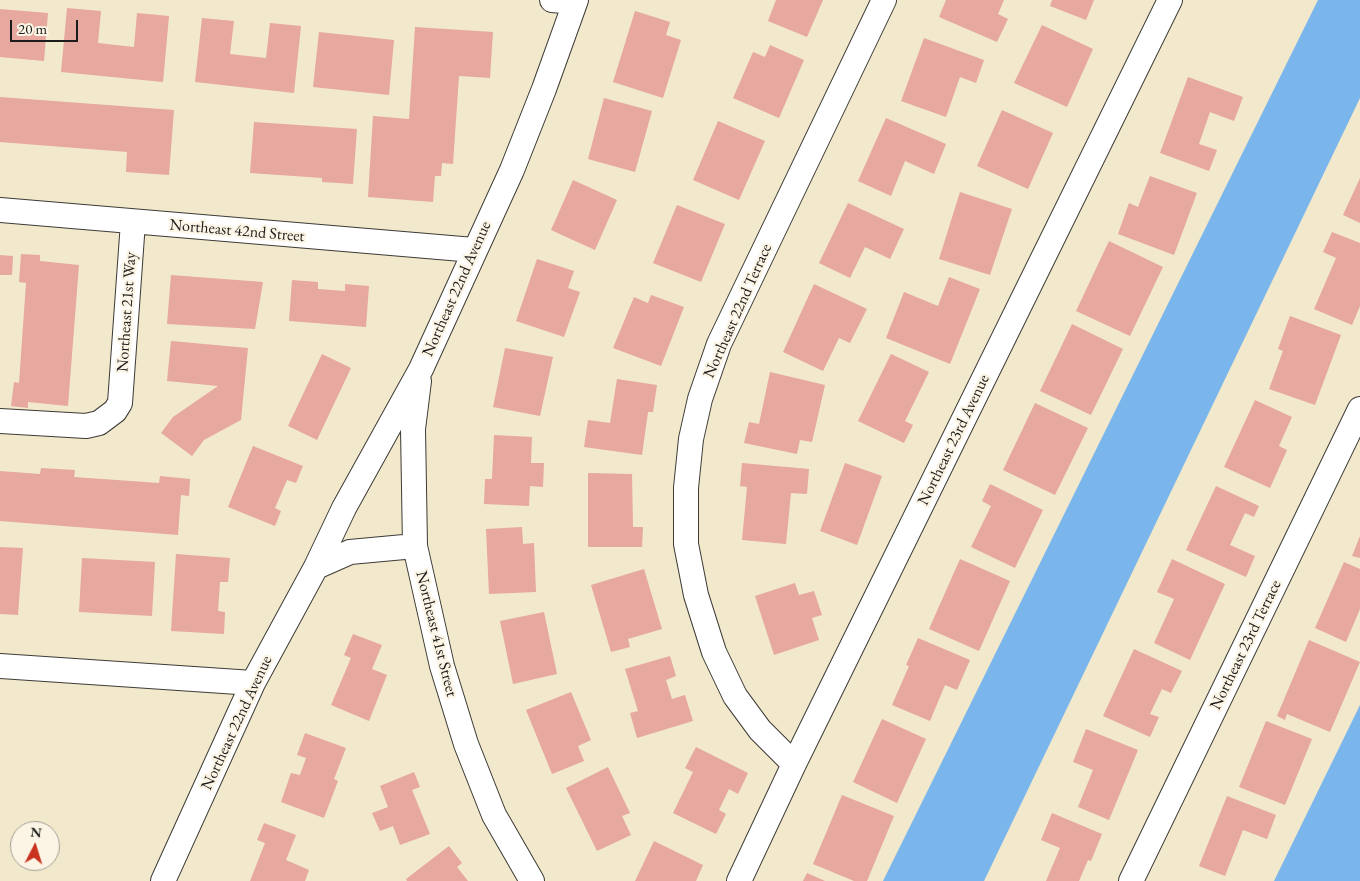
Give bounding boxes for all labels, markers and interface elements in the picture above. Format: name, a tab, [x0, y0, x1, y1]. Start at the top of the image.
scale bar	[12, 10, 80, 42]
text: 20 m	[18, 19, 47, 38]
street label: Northeast 42nd Street	[169, 216, 305, 246]
street label: Northeast 22nd Avenue	[418, 218, 496, 360]
street label: Northeast 22nd Terrace	[700, 241, 776, 381]
street label: Northeast 21st Way	[113, 251, 141, 373]
street label: Northeast 23rd Avenue	[914, 371, 994, 509]
street label: Northeast 41st Street	[411, 569, 461, 699]
street label: Northeast 23rd Terrace	[1206, 577, 1286, 713]
street label: Northeast 22nd Avenue	[197, 653, 277, 793]
north arrow	[10, 821, 60, 871]
text: N	[30, 823, 43, 842]

